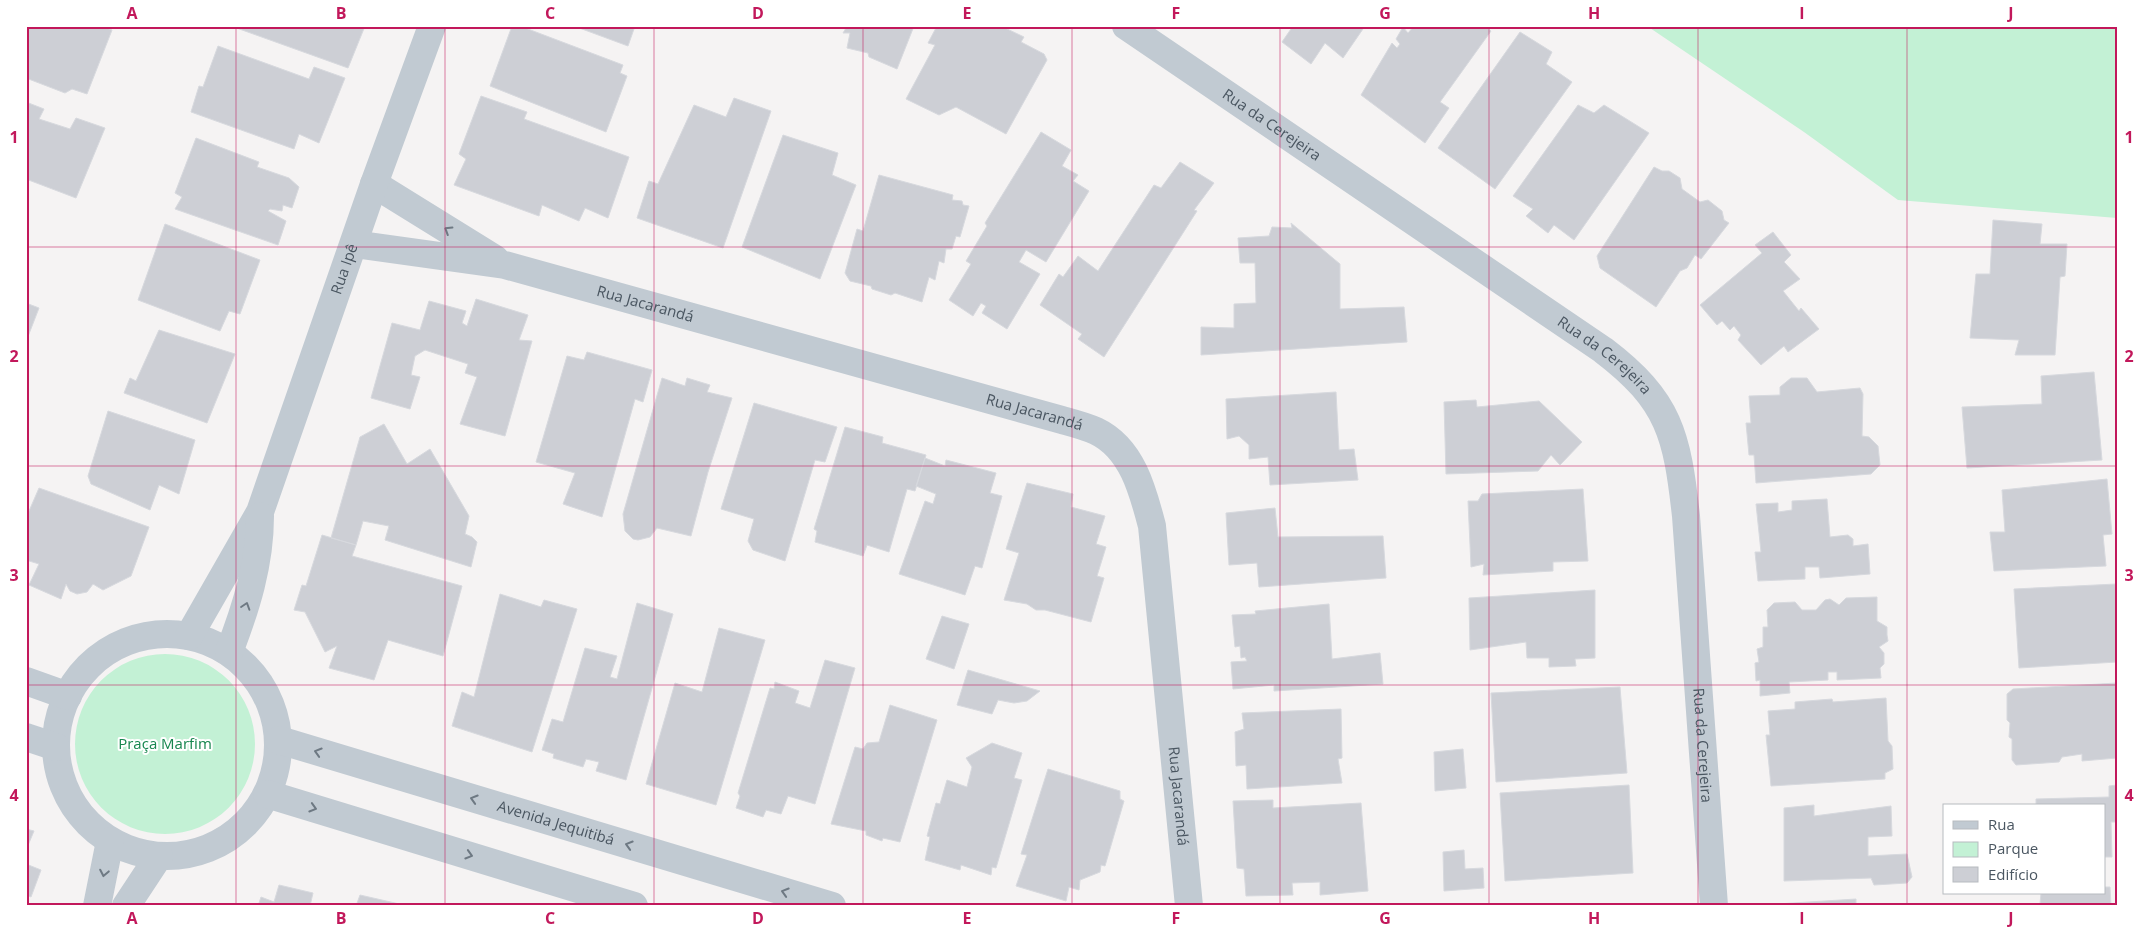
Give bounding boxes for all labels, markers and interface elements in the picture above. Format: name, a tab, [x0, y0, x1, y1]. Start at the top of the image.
text: A	[126, 2, 138, 24]
text: B	[336, 2, 346, 24]
text: C	[545, 2, 555, 24]
text: D	[752, 2, 764, 24]
text: E	[963, 2, 972, 24]
text: F	[1172, 2, 1180, 24]
text: G	[1379, 2, 1391, 24]
text: H	[1588, 2, 1600, 24]
text: I	[1799, 2, 1805, 24]
text: J	[2006, 2, 2014, 24]
street label: Rua da Cerejeira	[1219, 83, 1325, 165]
text: 1	[9, 126, 19, 148]
text: 1	[2124, 126, 2134, 148]
one-way arrow	[445, 226, 454, 236]
street label: Rua Ipê	[325, 241, 362, 297]
street label: Rua Jacarandá	[595, 280, 696, 326]
street label: Rua da Cerejeira	[1554, 311, 1657, 398]
text: 2	[9, 345, 19, 367]
text: 2	[2124, 345, 2134, 367]
street label: Rua Jacarandá	[984, 388, 1086, 434]
text: 3	[9, 564, 19, 586]
text: 3	[2124, 564, 2134, 586]
one-way arrow	[240, 603, 250, 611]
street label: Rua da Cerejeira	[1689, 687, 1718, 803]
park label: Praça Marfim	[118, 733, 212, 753]
street label: Rua Jacarandá	[1165, 746, 1194, 847]
one-way arrow	[314, 747, 323, 757]
text: 4	[9, 784, 19, 806]
text: 4	[2124, 784, 2134, 806]
one-way arrow	[470, 794, 478, 804]
street label: Avenida Jequitibá	[495, 795, 617, 849]
one-way arrow	[309, 803, 317, 813]
legend	[1943, 804, 2106, 894]
text: Rua	[1988, 814, 2015, 834]
text: Parque	[1988, 838, 2038, 858]
one-way arrow	[626, 841, 634, 851]
one-way arrow	[464, 850, 473, 860]
text: Edifício	[1988, 864, 2038, 884]
one-way arrow	[99, 869, 109, 878]
one-way arrow	[781, 887, 790, 897]
text: A	[126, 907, 138, 929]
text: B	[336, 907, 346, 929]
text: C	[545, 907, 555, 929]
text: D	[752, 907, 764, 929]
text: E	[963, 907, 972, 929]
text: F	[1172, 907, 1180, 929]
text: G	[1379, 907, 1391, 929]
text: H	[1588, 907, 1600, 929]
text: I	[1799, 907, 1805, 929]
text: J	[2006, 907, 2014, 929]

